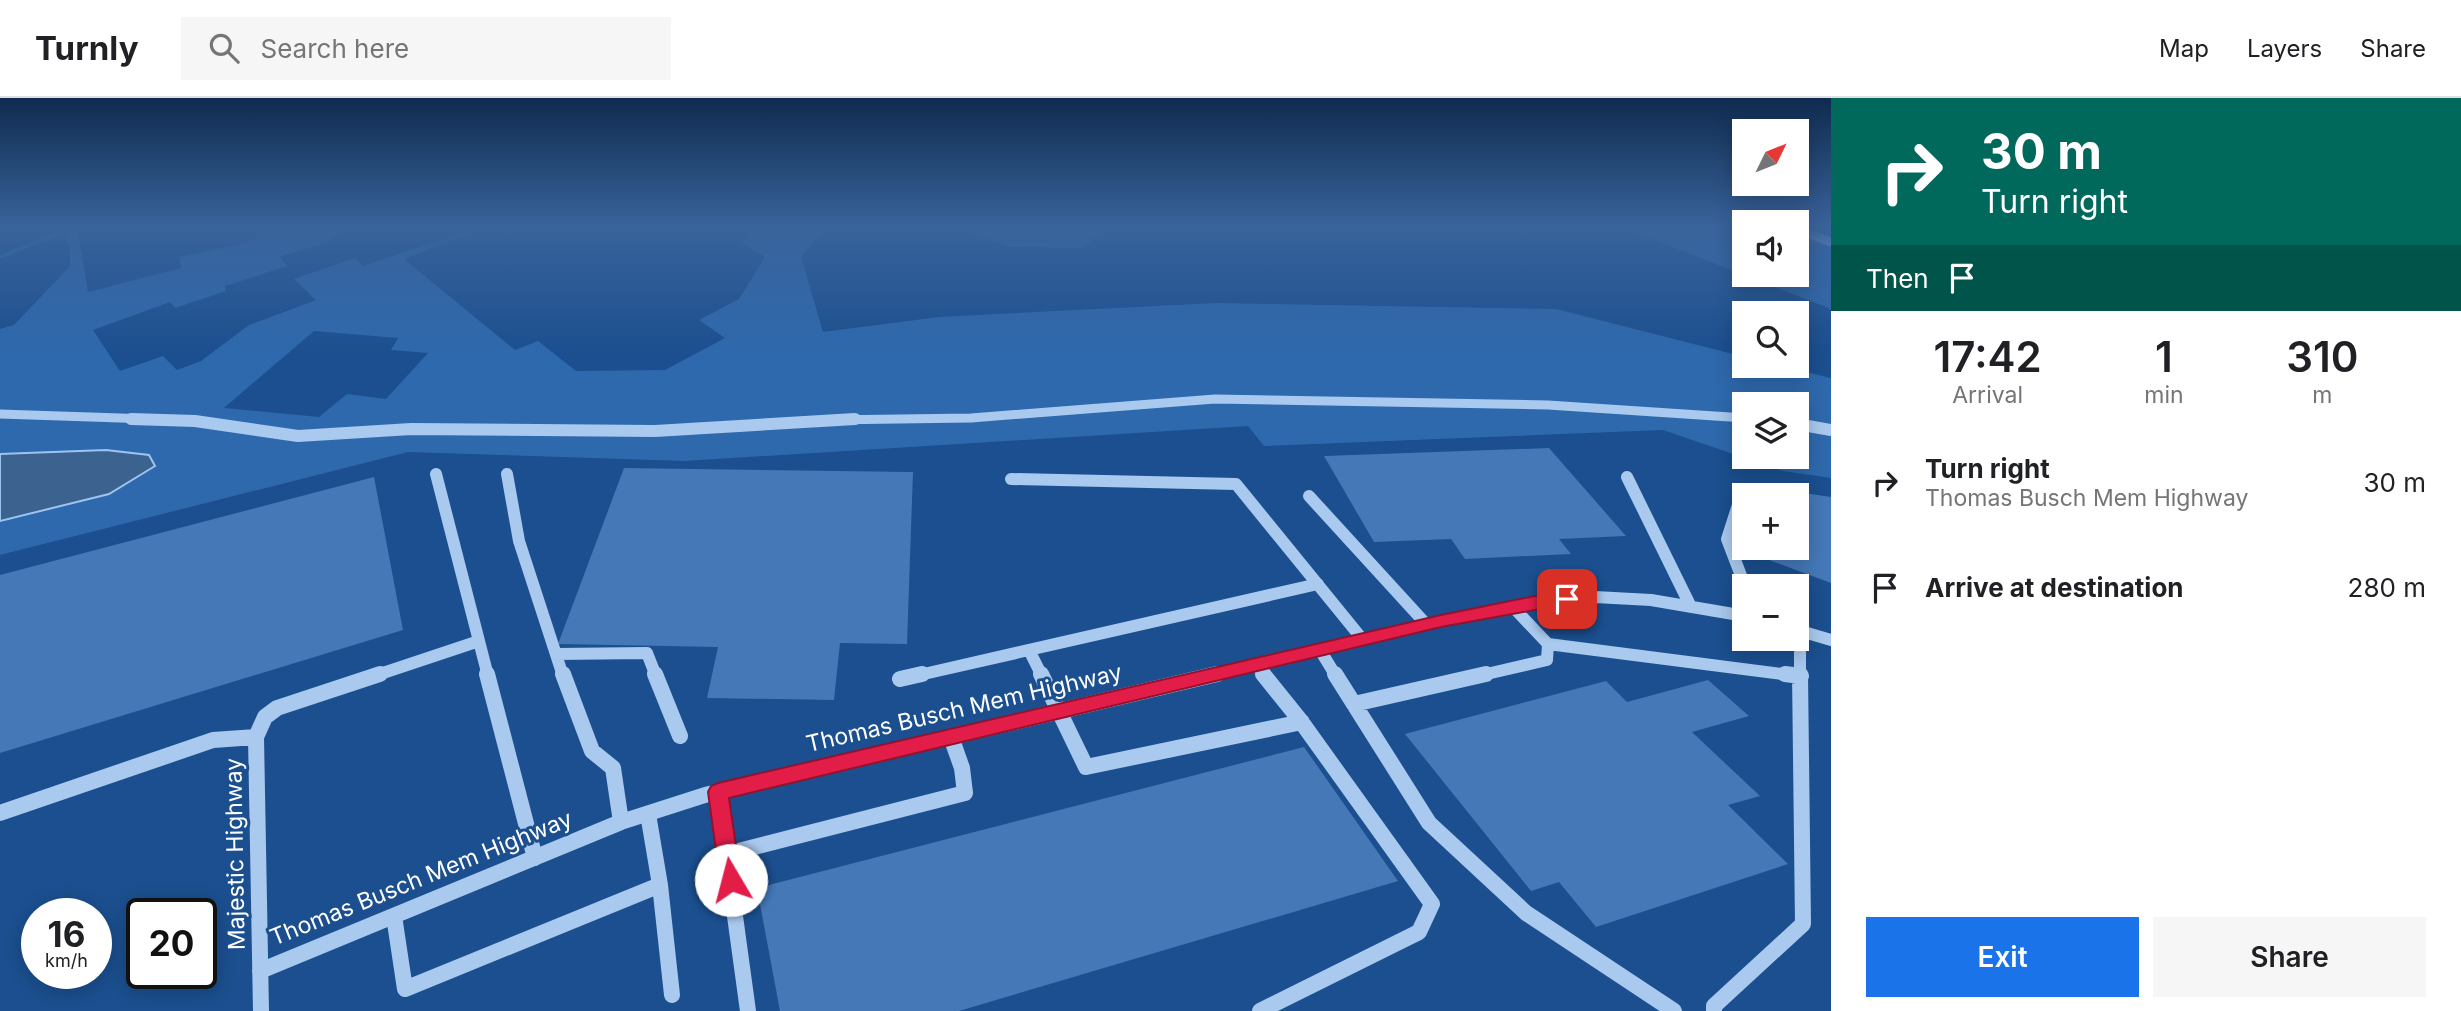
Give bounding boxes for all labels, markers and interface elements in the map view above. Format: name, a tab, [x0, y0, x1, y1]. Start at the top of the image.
search box	[181, 17, 671, 80]
text: Turnly	[35, 28, 139, 68]
icon: search	[205, 29, 243, 67]
text: Search here	[261, 33, 409, 64]
text: Map	[2159, 34, 2209, 63]
text: Layers	[2247, 34, 2322, 63]
text: Share	[2360, 34, 2426, 63]
north arrow	[1732, 119, 1810, 196]
map controls	[1732, 119, 1809, 651]
text: 30 m	[1981, 122, 2102, 181]
icon: right	[1866, 126, 1957, 217]
text: Turn right	[1981, 182, 2128, 221]
button: sound	[1732, 210, 1809, 287]
icon: arrive	[1943, 259, 1981, 297]
text: Then	[1866, 263, 1929, 294]
button: search	[1732, 301, 1809, 378]
text: 17:42	[1934, 331, 2042, 382]
text: 1	[2155, 331, 2173, 382]
text: 310	[2286, 331, 2358, 382]
text: Arrival	[1952, 381, 2023, 409]
text: min	[2144, 381, 2184, 409]
text: m	[2312, 381, 2332, 409]
button: layers	[1732, 392, 1809, 469]
text: Turn right	[1925, 453, 2050, 484]
icon: right	[1866, 464, 1904, 502]
text: 30 m	[2363, 467, 2426, 498]
button: +	[1732, 483, 1809, 560]
text: Thomas Busch Mem Highway	[1925, 484, 2248, 512]
pin	[1537, 569, 1597, 629]
icon: arrive	[1866, 569, 1904, 607]
text: Arrive at destination	[1925, 572, 2184, 603]
text: 280 m	[2348, 572, 2426, 603]
button: −	[1732, 574, 1809, 651]
icon: arrive	[1548, 580, 1586, 618]
street label: Thomas Busch Mem Highway	[803, 658, 1125, 758]
street label: Majestic Highway	[219, 758, 251, 950]
street label: Thomas Busch Mem Highway	[266, 804, 576, 952]
position arrow	[694, 843, 768, 917]
speed limit sign: 20	[126, 898, 217, 989]
text: 16	[48, 913, 85, 955]
button: Exit	[1866, 917, 2139, 997]
button: Share	[2153, 917, 2426, 997]
text: km/h	[45, 950, 88, 971]

